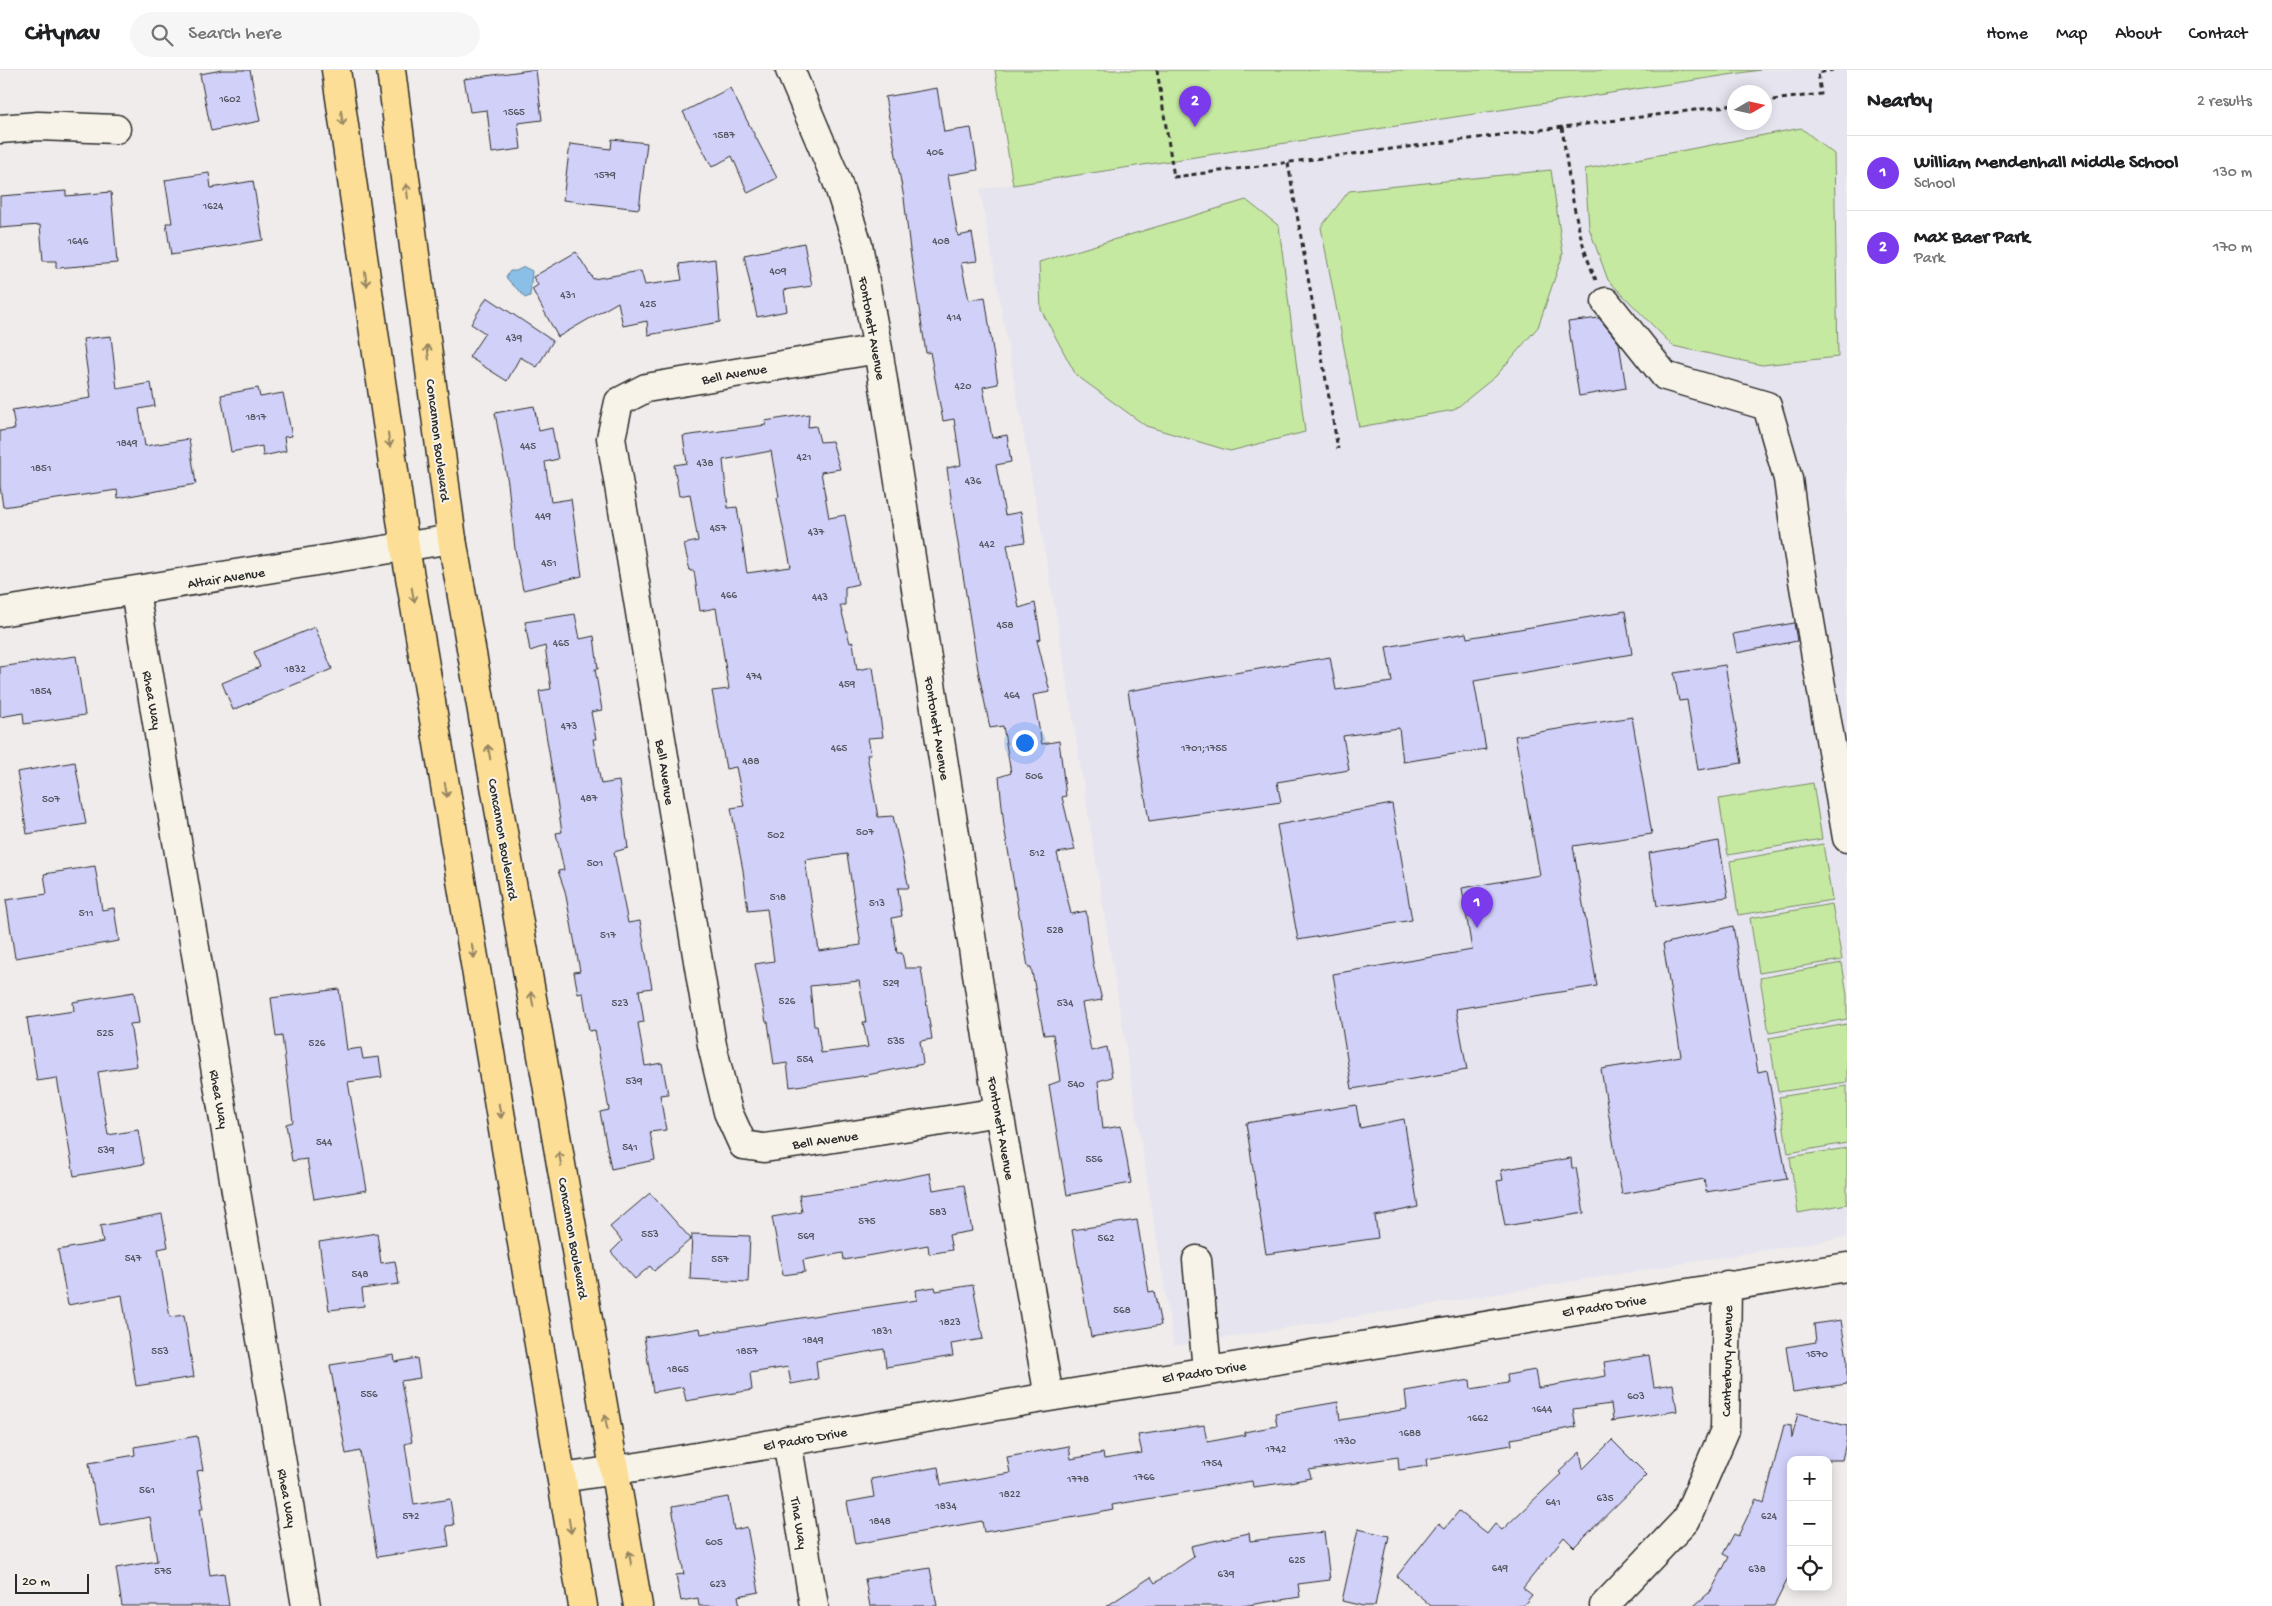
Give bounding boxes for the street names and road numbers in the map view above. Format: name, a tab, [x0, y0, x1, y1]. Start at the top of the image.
street label: Fontonett Avenue	[853, 274, 888, 382]
street label: Bell Avenue	[699, 361, 769, 390]
street label: Concannon Boulevard	[421, 378, 453, 504]
street label: Altair Avenue	[186, 565, 267, 594]
street label: Rhea Way	[137, 670, 164, 731]
street label: Fontonett Avenue	[919, 674, 952, 782]
street label: Bell Avenue	[650, 737, 677, 807]
street label: Concannon Boulevard	[482, 777, 521, 903]
street label: Rhea Way	[204, 1069, 231, 1130]
street label: Fontonett Avenue	[982, 1074, 1017, 1182]
street label: Bell Avenue	[791, 1128, 860, 1155]
street label: Concannon Boulevard	[552, 1176, 591, 1302]
street label: El Padro Drive	[1561, 1292, 1648, 1323]
street label: Canterbury Avenue	[1719, 1305, 1738, 1417]
street label: El Padro Drive	[1161, 1358, 1248, 1389]
street label: El Padro Drive	[762, 1425, 849, 1456]
street label: Rhea Way	[272, 1468, 299, 1529]
street label: Tina Way	[785, 1495, 810, 1551]

